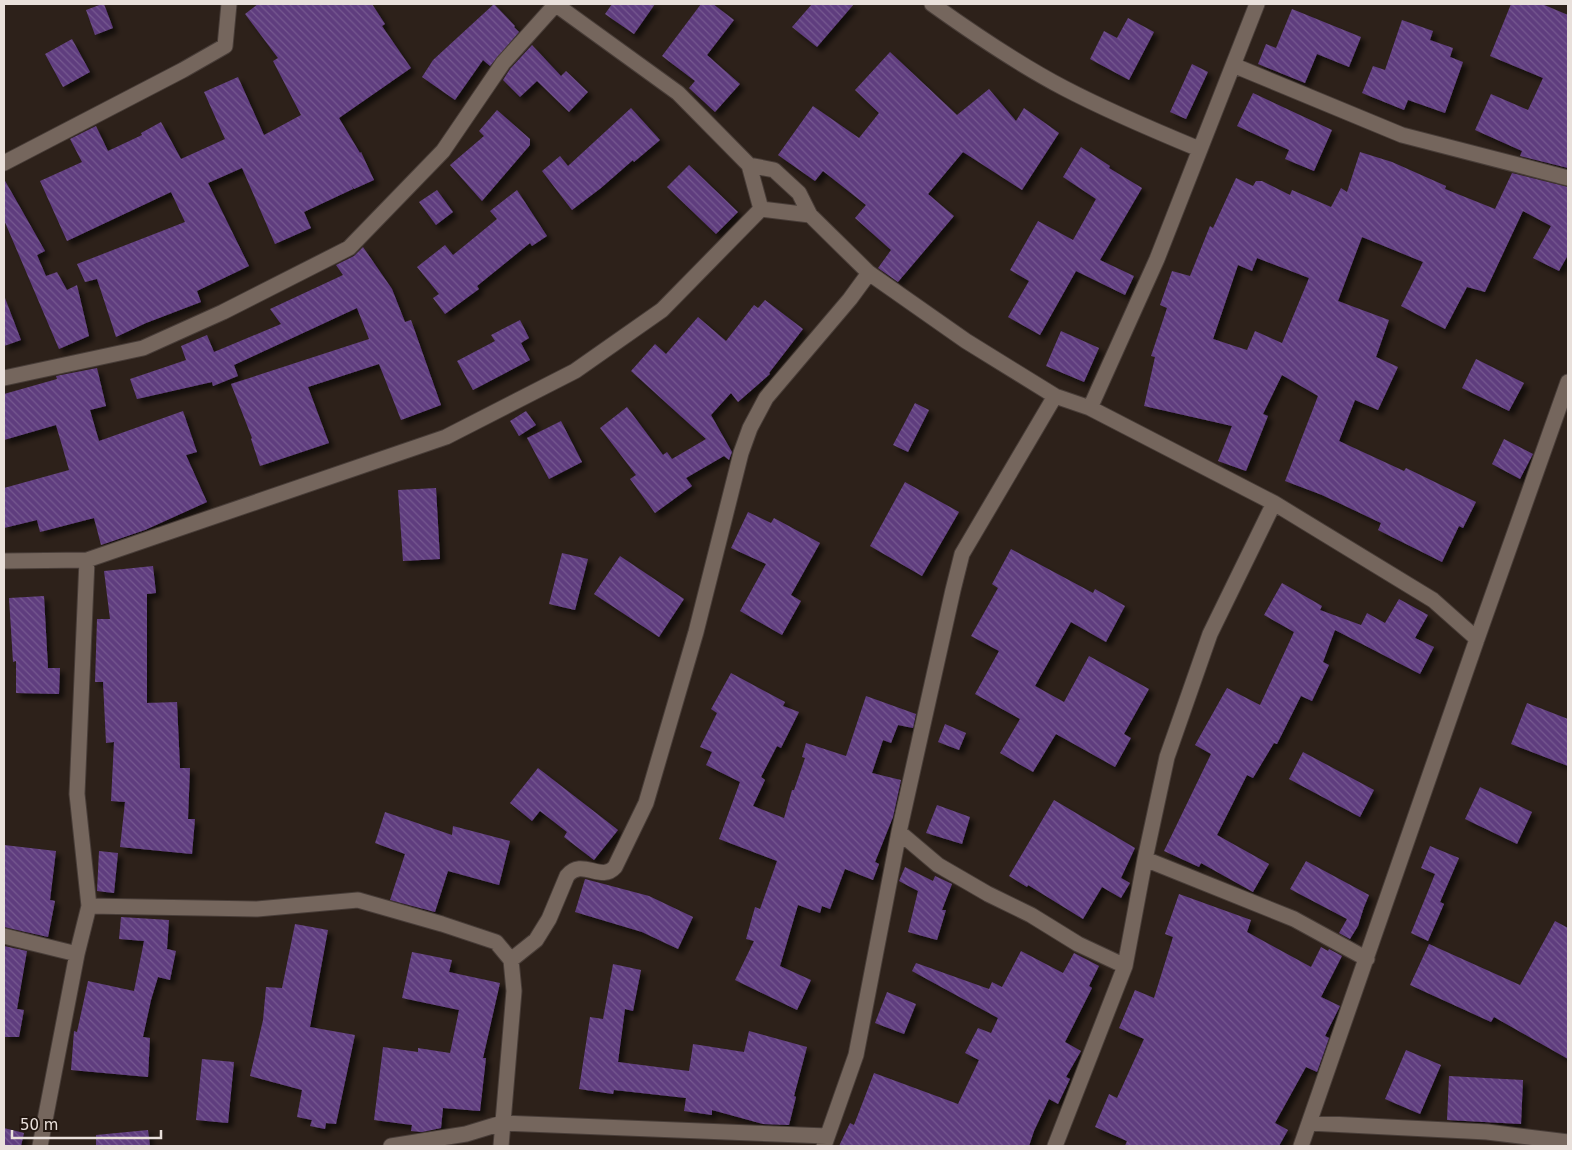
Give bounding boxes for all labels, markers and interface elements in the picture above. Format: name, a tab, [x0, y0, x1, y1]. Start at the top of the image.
scale bar	[12, 1108, 161, 1140]
text: 50 m	[20, 1116, 58, 1134]

